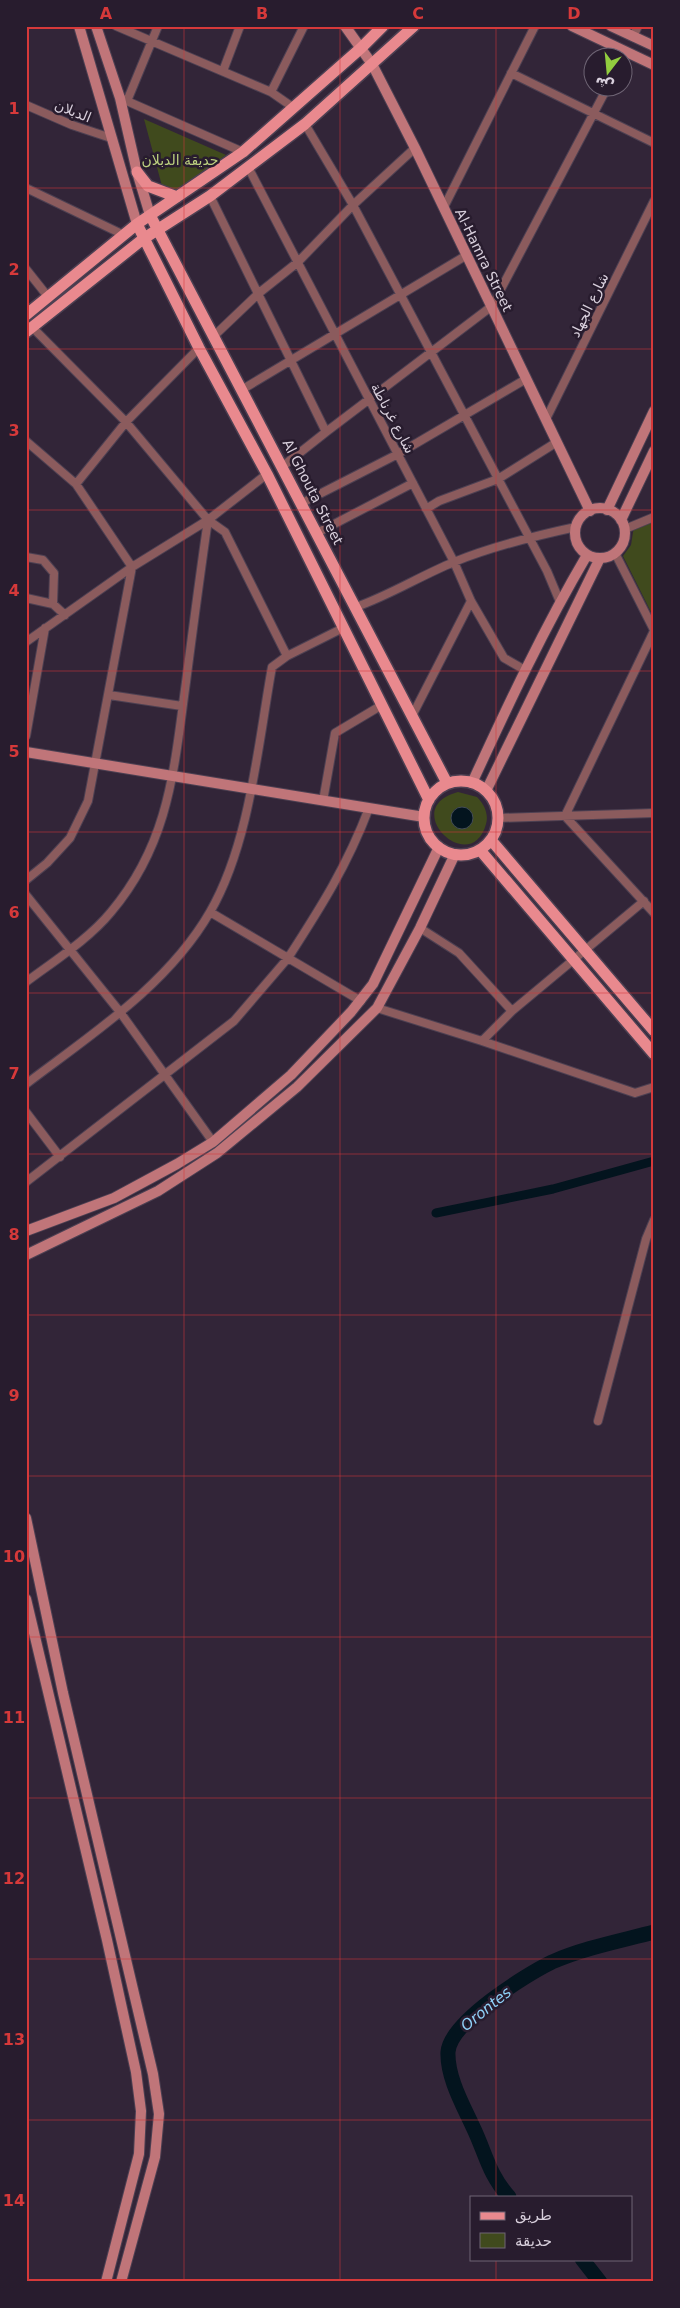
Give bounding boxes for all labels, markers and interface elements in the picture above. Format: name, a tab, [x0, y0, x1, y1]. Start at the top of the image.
text: A	[100, 4, 113, 23]
text: B	[256, 4, 268, 23]
text: C	[412, 4, 424, 23]
text: D	[567, 4, 581, 23]
north arrow	[582, 48, 632, 98]
text: ش	[593, 74, 616, 95]
street label: الدبلان	[52, 96, 94, 126]
text: 1	[8, 99, 20, 118]
park label: حديقة الدبلان	[142, 152, 218, 168]
street label: Al-Hamra Street	[452, 206, 516, 315]
text: 2	[8, 260, 20, 279]
street label: شارع الجهاد	[567, 270, 612, 340]
street label: شارع غرناطة	[367, 380, 418, 456]
text: 3	[8, 421, 20, 440]
street label: Al Ghouta Street	[280, 437, 347, 548]
text: 4	[8, 581, 20, 600]
text: 5	[8, 742, 20, 761]
text: 6	[8, 903, 20, 922]
text: 7	[8, 1064, 20, 1083]
text: 8	[8, 1225, 20, 1244]
text: 9	[8, 1386, 20, 1405]
text: 10	[3, 1547, 25, 1566]
text: 11	[3, 1708, 25, 1727]
text: 12	[3, 1869, 25, 1888]
water label: Orontes	[457, 1983, 515, 2035]
text: 13	[3, 2030, 25, 2049]
text: 14	[3, 2191, 25, 2210]
legend	[470, 2196, 632, 2260]
text: طريق	[515, 2206, 552, 2224]
text: حديقة	[515, 2232, 552, 2250]

